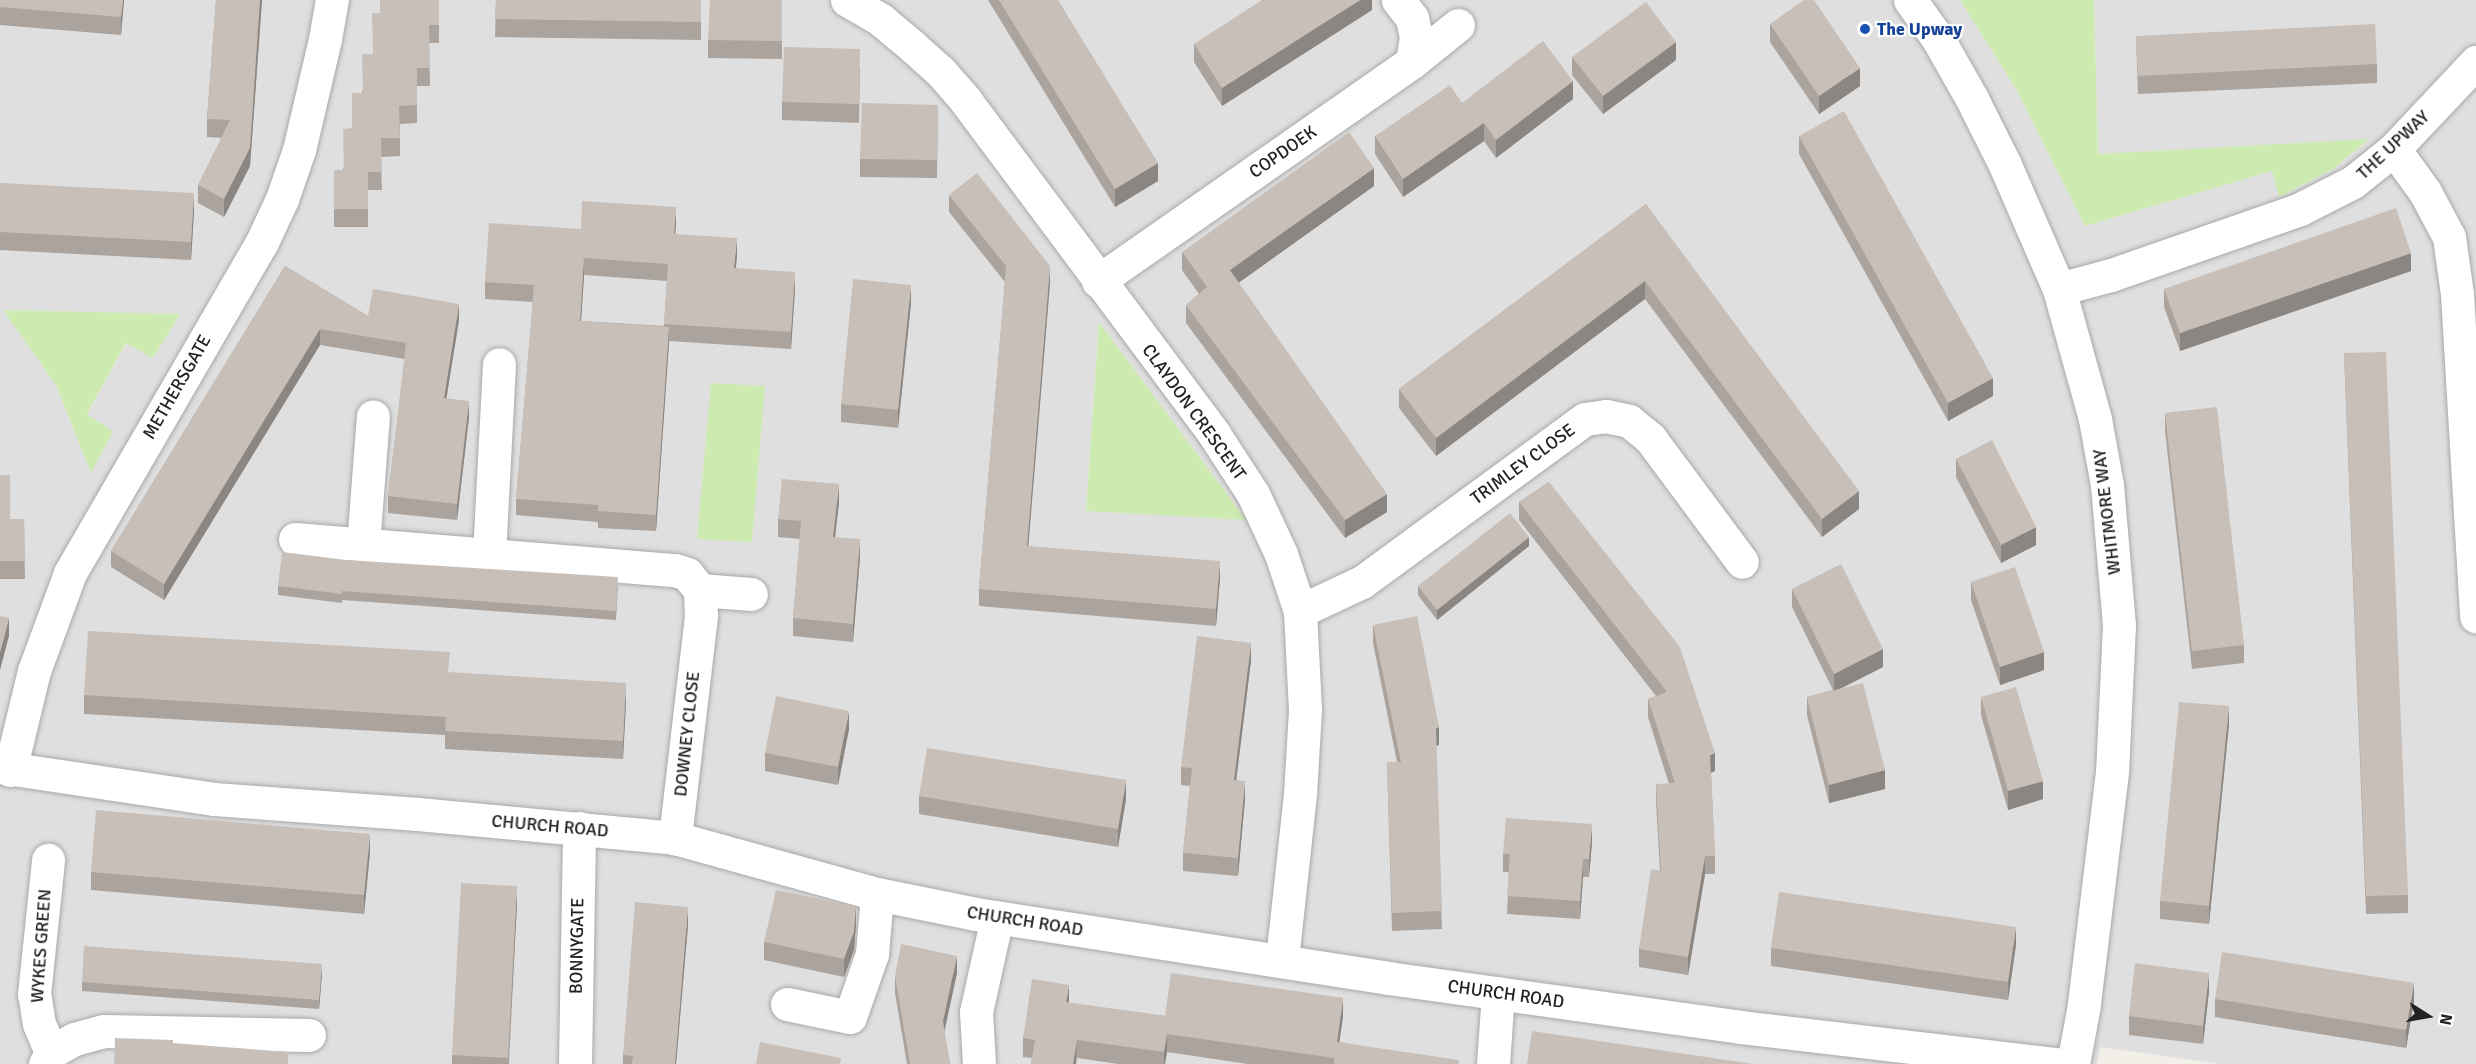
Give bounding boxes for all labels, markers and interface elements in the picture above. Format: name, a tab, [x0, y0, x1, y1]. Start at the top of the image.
place label: The Upway	[1877, 18, 1962, 40]
marker: The Upway	[1858, 22, 1872, 36]
street label: THE UPWAY	[2352, 106, 2434, 184]
street label: COPDOEK	[1245, 121, 1321, 183]
street label: METHERSGATE	[138, 331, 216, 443]
street label: CLAYDON CRESCENT	[1137, 340, 1251, 484]
street label: TRIMLEY CLOSE	[1467, 419, 1579, 509]
street label: WHITMORE WAY	[2089, 448, 2125, 576]
street label: DOWNEY CLOSE	[670, 670, 704, 798]
street label: CHURCH ROAD	[491, 810, 609, 842]
street label: WYKES GREEN	[26, 888, 56, 1004]
street label: BONNYGATE	[565, 898, 589, 994]
street label: CHURCH ROAD	[965, 901, 1085, 941]
street label: CHURCH ROAD	[1446, 975, 1566, 1013]
north arrow	[2398, 986, 2458, 1046]
text: N	[2435, 1012, 2457, 1027]

